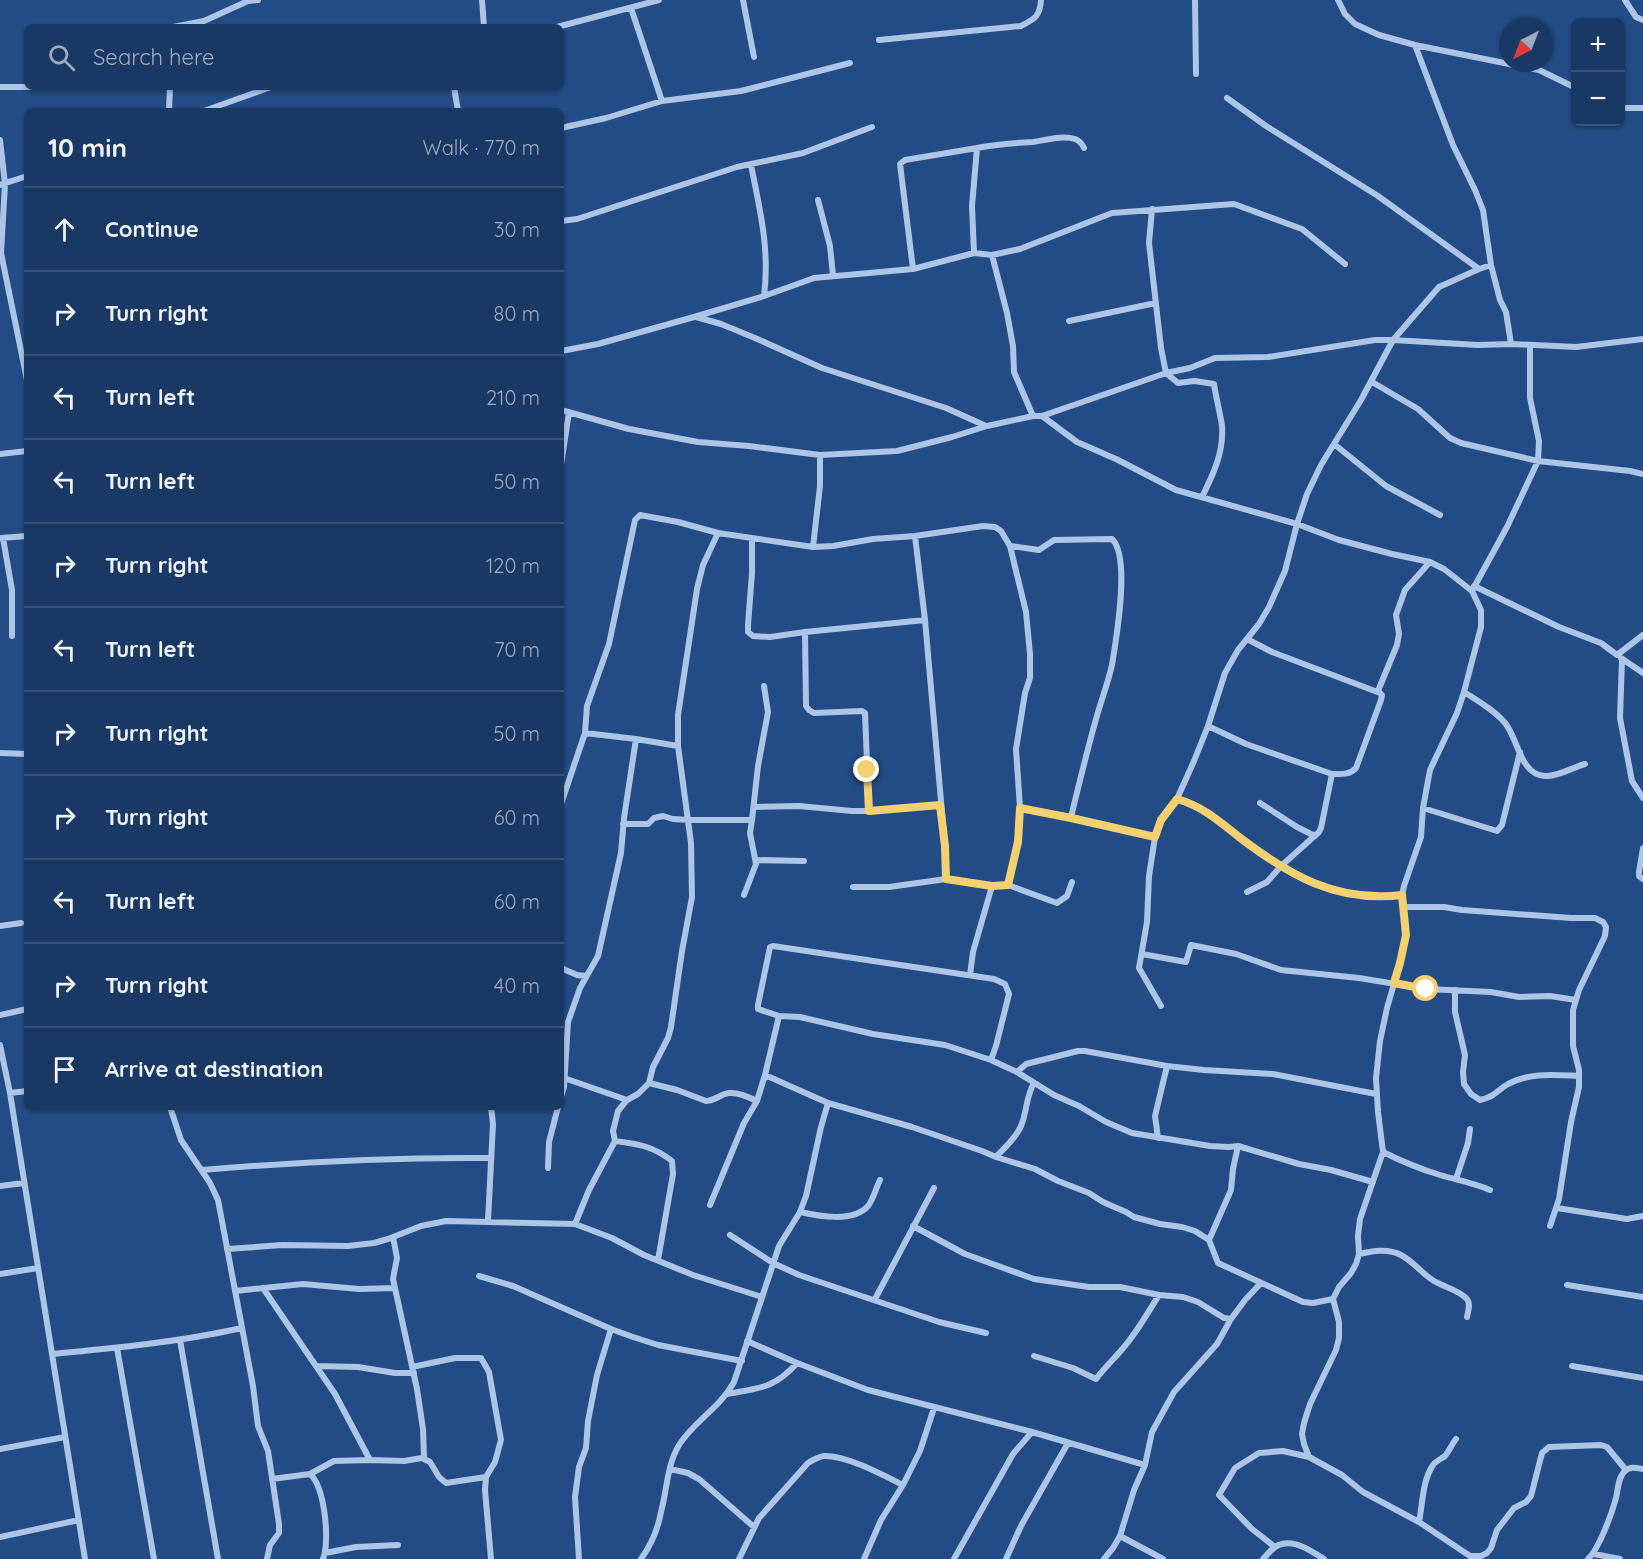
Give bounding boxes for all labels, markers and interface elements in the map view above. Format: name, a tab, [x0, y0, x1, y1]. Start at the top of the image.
north arrow	[1499, 18, 1553, 72]
map controls	[1571, 18, 1625, 126]
button: +	[1571, 18, 1625, 72]
search box	[24, 24, 564, 90]
icon: search	[45, 41, 78, 74]
text: Search here	[93, 43, 214, 71]
button: −	[1571, 72, 1625, 126]
text: 10 min	[48, 131, 127, 164]
text: Walk · 770 m	[423, 135, 540, 160]
icon: ahead	[48, 213, 81, 246]
text: Continue	[105, 215, 199, 243]
text: 30 m	[494, 217, 540, 242]
icon: right	[48, 297, 81, 330]
text: Turn right	[105, 299, 209, 327]
text: 80 m	[494, 301, 540, 326]
icon: left	[48, 381, 81, 414]
text: Turn left	[105, 383, 195, 411]
text: 210 m	[486, 385, 540, 410]
icon: left	[48, 465, 81, 498]
text: Turn left	[105, 467, 195, 495]
text: 50 m	[494, 469, 540, 494]
icon: right	[48, 549, 81, 582]
text: Turn right	[105, 551, 209, 579]
text: 120 m	[486, 553, 540, 578]
icon: left	[48, 633, 81, 666]
text: Turn left	[105, 635, 195, 663]
text: 70 m	[494, 637, 540, 662]
icon: right	[48, 717, 81, 750]
text: Turn right	[105, 719, 209, 747]
text: 50 m	[494, 721, 540, 746]
route end	[853, 756, 879, 782]
icon: right	[48, 801, 81, 834]
text: Turn right	[105, 803, 209, 831]
text: 60 m	[494, 805, 540, 830]
icon: left	[48, 885, 81, 918]
text: Turn left	[105, 887, 195, 915]
text: 60 m	[494, 889, 540, 914]
icon: right	[48, 969, 81, 1002]
text: Turn right	[105, 971, 209, 999]
text: 40 m	[494, 973, 540, 998]
route start	[1412, 975, 1438, 1001]
icon: arrive	[48, 1053, 81, 1086]
text: Arrive at destination	[105, 1055, 323, 1083]

